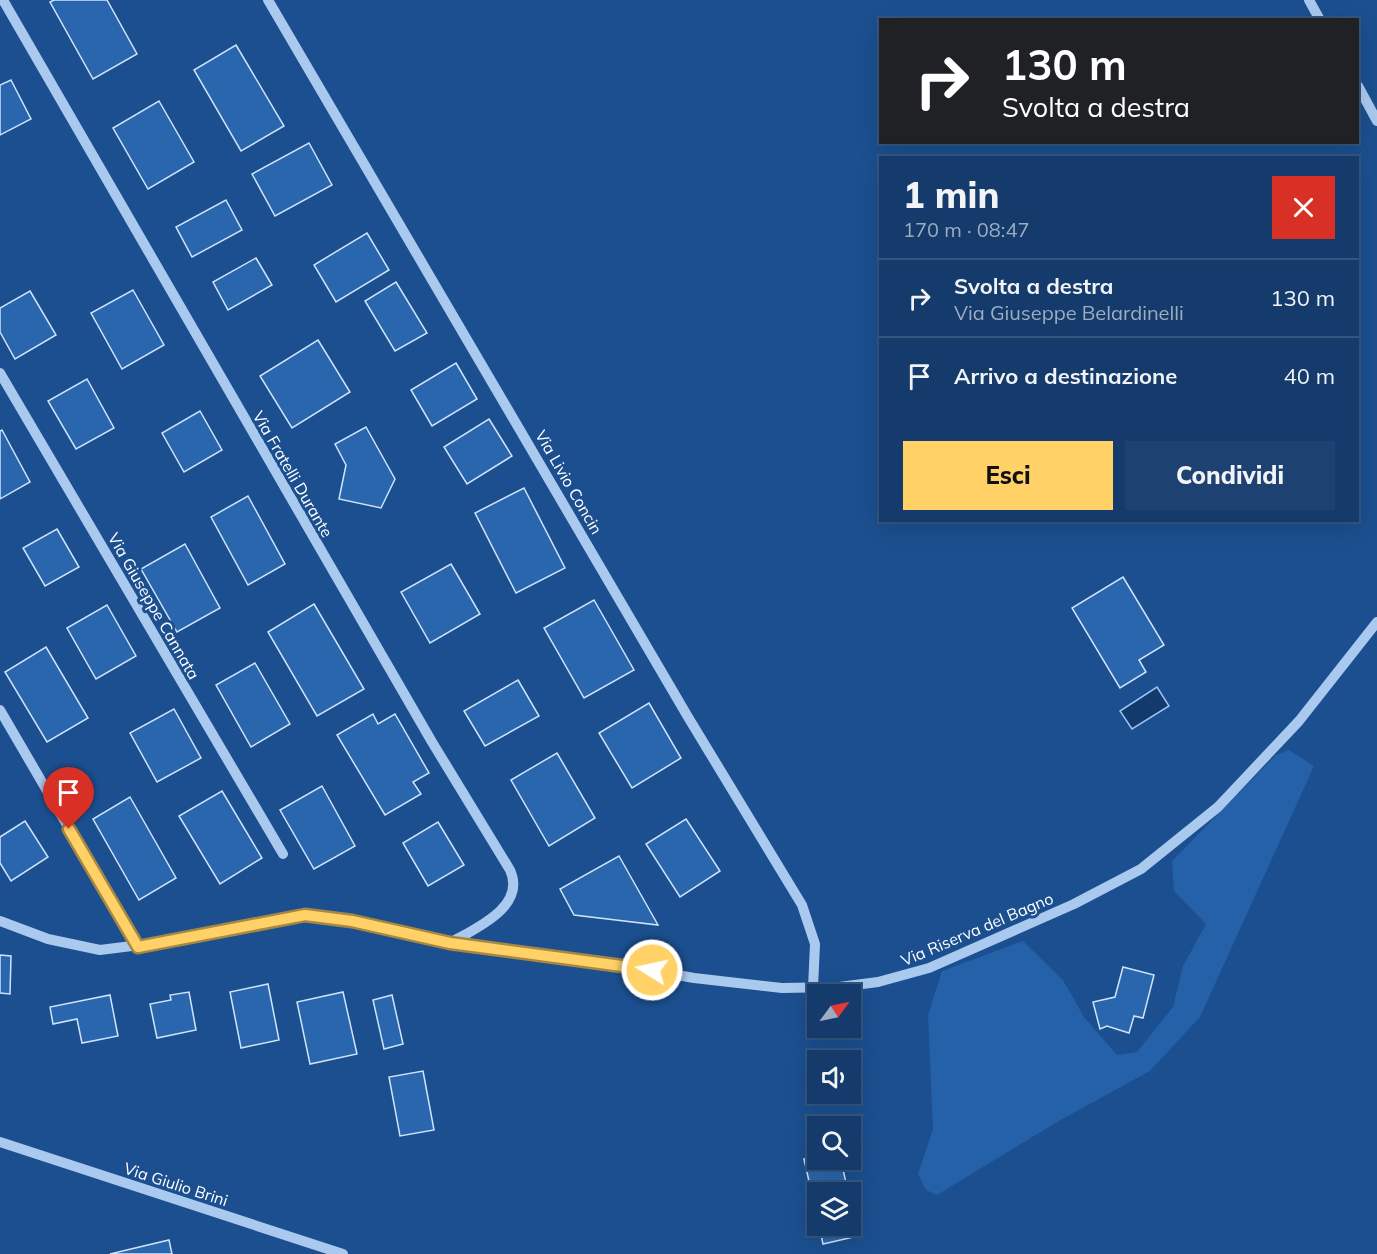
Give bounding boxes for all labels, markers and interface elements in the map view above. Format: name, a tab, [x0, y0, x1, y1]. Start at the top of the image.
text: 130 m	[1002, 38, 1127, 91]
icon: right	[903, 42, 981, 120]
text: Svolta a destra	[1002, 90, 1190, 124]
text: 1 min	[903, 172, 999, 217]
button: close	[1272, 176, 1335, 239]
text: 170 m · 08:47	[903, 217, 1029, 242]
text: Svolta a destra	[954, 272, 1113, 300]
icon: right	[903, 282, 936, 315]
text: 130 m	[1270, 284, 1335, 312]
text: Via Giuseppe Belardinelli	[954, 300, 1184, 325]
icon: arrive	[903, 360, 936, 393]
text: Arrivo a destinazione	[954, 362, 1177, 390]
text: 40 m	[1284, 362, 1335, 390]
street label: Via Fratelli Durante	[249, 407, 337, 541]
street label: Via Livio Concin	[531, 426, 607, 538]
button: Esci	[903, 441, 1113, 510]
button: Condividi	[1125, 441, 1335, 510]
street label: Via Giuseppe Cannata	[104, 529, 204, 683]
pin	[43, 767, 94, 829]
icon: arrive	[52, 776, 85, 809]
street label: Via Riserva del Bagno	[898, 888, 1056, 970]
position arrow	[620, 938, 684, 1002]
north arrow	[807, 984, 861, 1038]
map controls	[807, 984, 861, 1236]
button: sound	[807, 1050, 861, 1104]
button: search	[807, 1116, 861, 1170]
street label: Via Giulio Brini	[122, 1158, 230, 1210]
button: layers	[807, 1182, 861, 1236]

